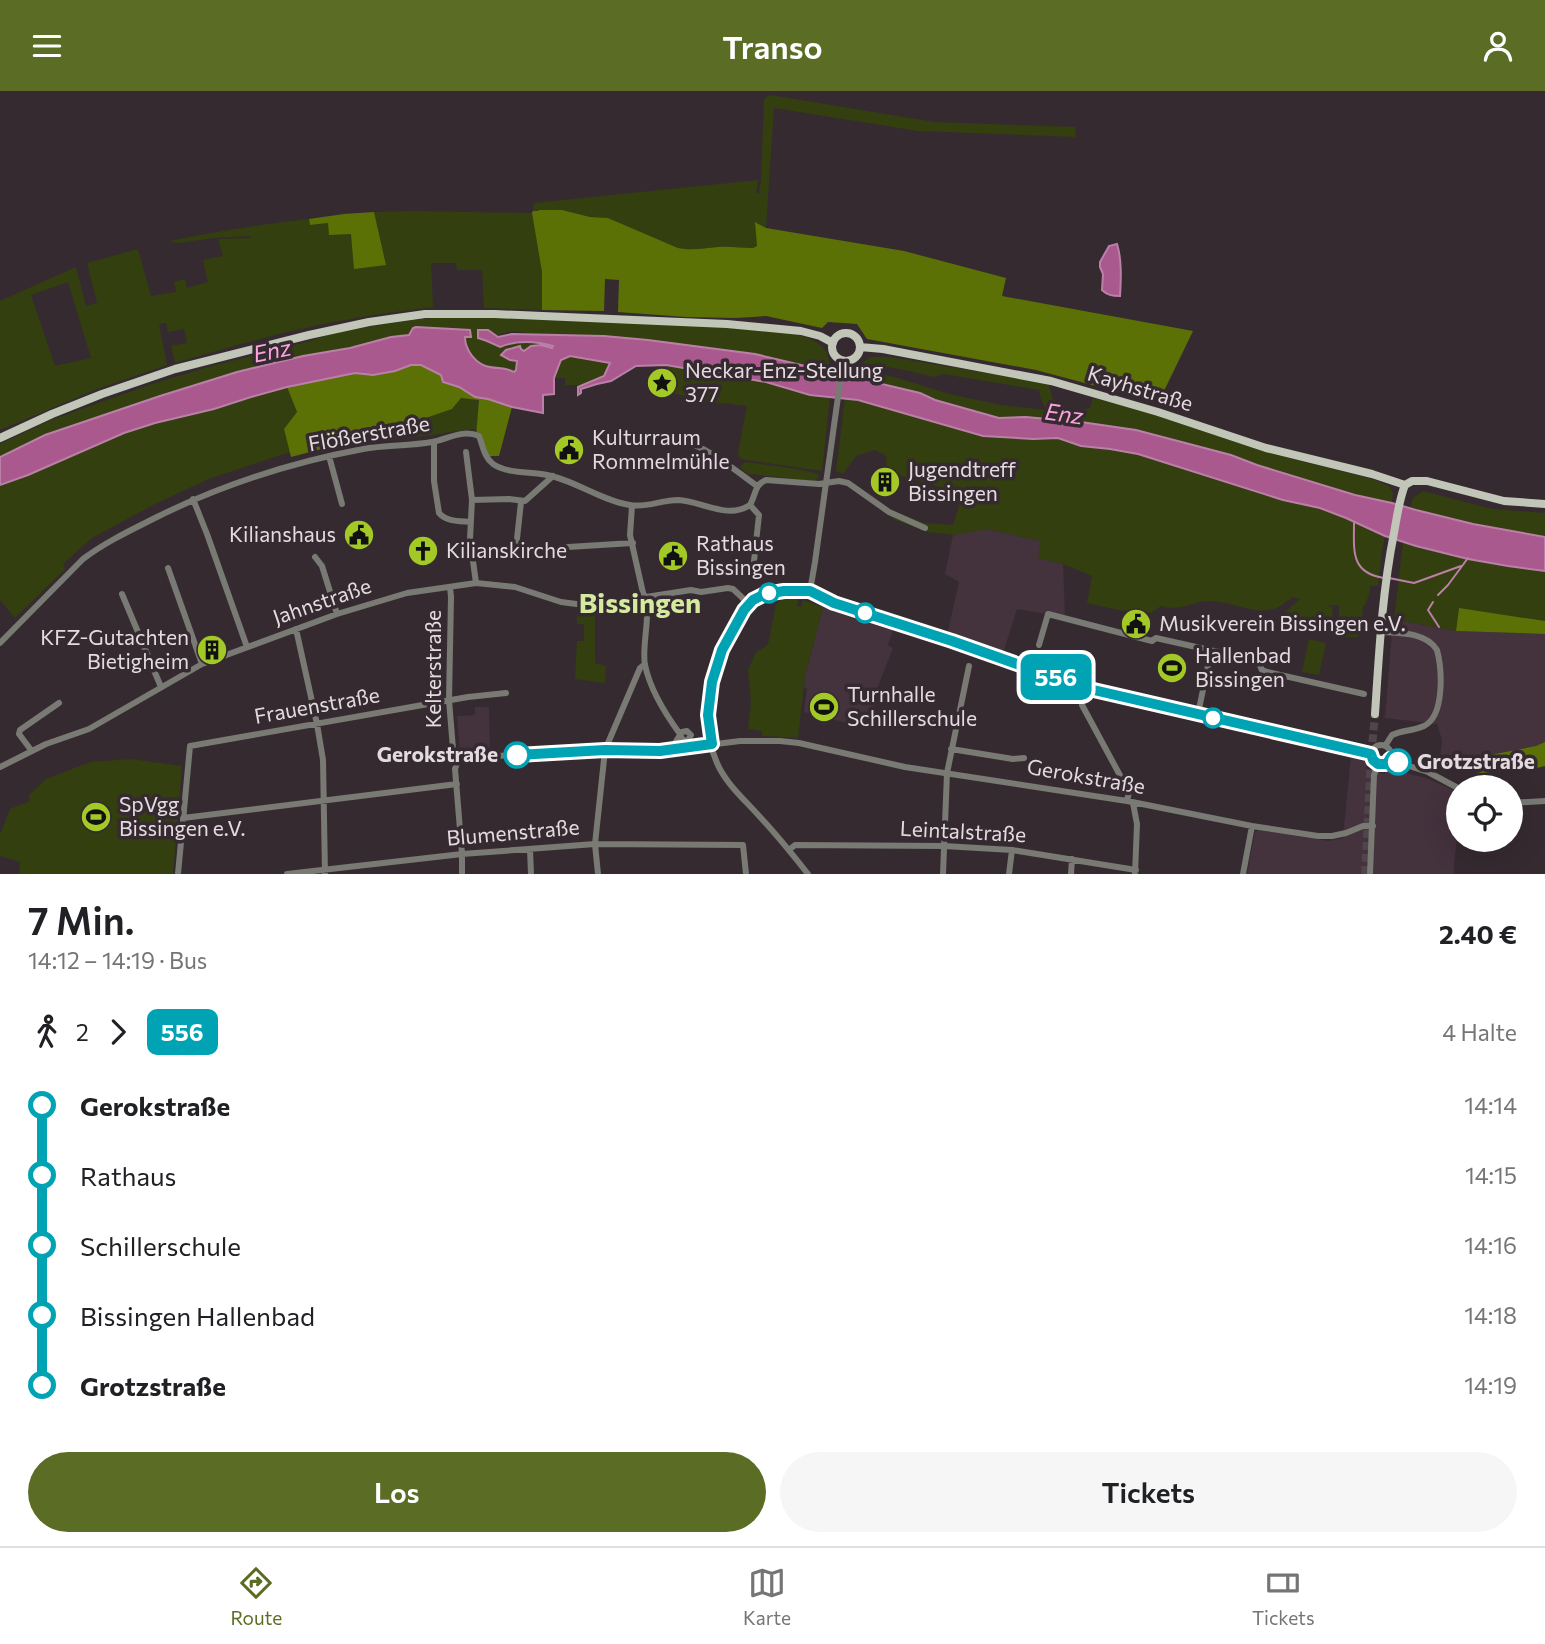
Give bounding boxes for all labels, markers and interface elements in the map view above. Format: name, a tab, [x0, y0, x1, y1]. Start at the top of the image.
text: Transo	[722, 26, 823, 66]
icon: menu	[28, 27, 66, 65]
icon: person	[1479, 27, 1517, 65]
water label: Enz	[250, 332, 294, 368]
place label: Neckar-Enz-Stellung 377	[685, 357, 883, 406]
street label: Kayhstraße	[1085, 360, 1196, 415]
place icon: Neckar-Enz-Stellung 377	[645, 366, 679, 400]
water label: Enz	[1043, 396, 1086, 430]
street label: Flößerstraße	[306, 410, 431, 455]
place label: Kulturraum Rommelmühle	[592, 424, 729, 473]
public building icon: Kulturraum Rommelmühle	[552, 433, 586, 467]
place label: Jugendtreff Bissingen	[908, 456, 1017, 505]
building icon: Jugendtreff Bissingen	[868, 465, 902, 499]
public building icon: Kilianshaus	[342, 518, 376, 552]
place label: Kilianshaus	[229, 521, 336, 546]
place label: Rathaus Bissingen	[696, 530, 786, 579]
church icon: Kilianskirche	[406, 534, 440, 568]
place label: Kilianskirche	[446, 537, 567, 562]
public building icon: Rathaus Bissingen	[656, 539, 690, 573]
street label: Jahnstraße	[269, 572, 374, 629]
unlabelled marker	[759, 583, 779, 603]
district label: Bissingen	[579, 585, 701, 619]
unlabelled marker	[855, 603, 875, 623]
public building icon: Musikverein Bissingen e.V.	[1119, 607, 1153, 641]
street label: Kelterstraße	[420, 610, 445, 728]
place label: Musikverein Bissingen e.V.	[1159, 610, 1406, 635]
place label: KFZ-Gutachten Bietigheim	[40, 624, 189, 673]
building icon: KFZ-Gutachten Bietigheim	[195, 633, 229, 667]
place label: Hallenbad Bissingen	[1195, 642, 1291, 691]
sports icon: Hallenbad Bissingen	[1155, 651, 1189, 685]
line badge: 556	[1016, 654, 1096, 700]
text: 556	[1035, 662, 1077, 691]
street label: Frauenstraße	[252, 681, 381, 728]
place label: Turnhalle Schillerschule	[847, 681, 977, 730]
sports icon: Turnhalle Schillerschule	[807, 690, 841, 724]
unlabelled marker	[1203, 708, 1223, 728]
place label: Gerokstraße	[377, 741, 498, 766]
marker: Gerokstraße	[504, 742, 530, 768]
place label: Grotzstraße	[1417, 748, 1535, 773]
marker: Grotzstraße	[1385, 749, 1411, 775]
street label: Gerokstraße	[1025, 753, 1147, 798]
map controls	[1446, 775, 1523, 852]
button: locate	[1446, 775, 1523, 852]
place label: SpVgg Bissingen e.V.	[119, 791, 246, 840]
sports icon: SpVgg Bissingen e.V.	[79, 800, 113, 834]
street label: Blumenstraße	[445, 813, 580, 850]
street label: Leintalstraße	[899, 815, 1027, 846]
text: 7 Min.	[28, 896, 134, 943]
text: 2.40 €	[1439, 918, 1517, 949]
text: 14:12 – 14:19 · Bus	[28, 946, 207, 974]
icon: walk	[28, 1013, 66, 1051]
icon: forward	[99, 1013, 137, 1051]
text: 556	[161, 1017, 204, 1046]
text: 2	[76, 1018, 89, 1046]
text: 4 Halte	[1442, 1018, 1517, 1046]
text: Gerokstraße	[80, 1090, 230, 1121]
text: 14:14	[1464, 1091, 1517, 1119]
text: Rathaus	[80, 1160, 176, 1191]
text: 14:15	[1465, 1161, 1517, 1189]
text: Schillerschule	[80, 1230, 241, 1261]
text: 14:16	[1464, 1231, 1517, 1259]
text: Bissingen Hallenbad	[80, 1300, 315, 1331]
text: 14:18	[1464, 1301, 1517, 1329]
text: Grotzstraße	[80, 1370, 226, 1401]
text: 14:19	[1464, 1371, 1517, 1399]
button: Los	[28, 1452, 766, 1532]
button: Tickets	[780, 1452, 1517, 1532]
tab: Route	[230, 1564, 282, 1629]
tab: Karte	[743, 1564, 791, 1629]
tab: Tickets	[1252, 1564, 1315, 1629]

